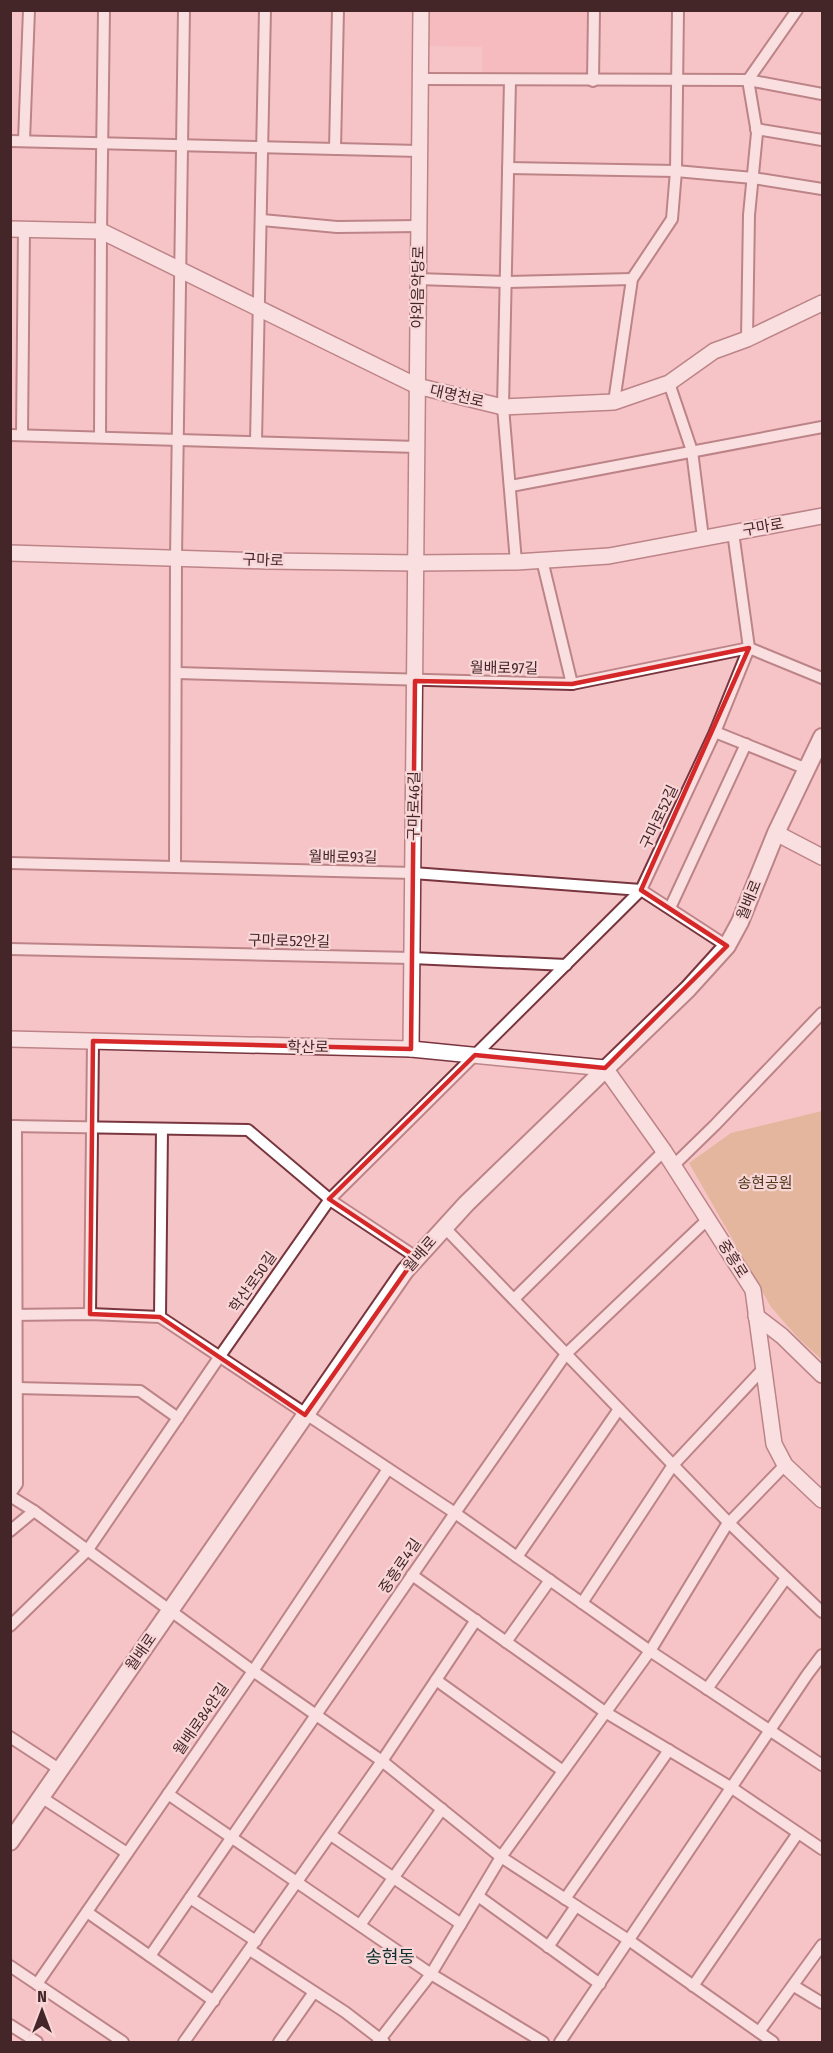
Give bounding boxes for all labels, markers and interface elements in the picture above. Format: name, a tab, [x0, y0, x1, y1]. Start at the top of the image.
street label: 야외음악당로	[408, 245, 428, 329]
street label: 대명천로	[428, 381, 486, 411]
street label: 구마로	[741, 515, 785, 539]
street label: 구마로	[242, 550, 284, 570]
street label: 월배로97길	[470, 658, 538, 678]
street label: 구마로46길	[404, 771, 424, 841]
street label: 구마로52길	[636, 782, 682, 852]
street label: 월배로93길	[308, 847, 378, 867]
street label: 월배로	[733, 877, 765, 923]
street label: 구마로52안길	[248, 931, 330, 951]
street label: 학산로	[287, 1038, 329, 1056]
park label: 송현공원	[737, 1174, 793, 1192]
street label: 월배로	[400, 1232, 440, 1276]
street label: 중흥로	[714, 1237, 752, 1281]
street label: 학산로50길	[226, 1248, 280, 1316]
street label: 중흥로4길	[375, 1535, 425, 1597]
street label: 월배로	[122, 1630, 160, 1674]
street label: 월배로84안길	[170, 1680, 232, 1758]
district label: 송현동	[365, 1946, 415, 1968]
north arrow	[12, 1981, 72, 2041]
text: N	[37, 1987, 47, 2006]

